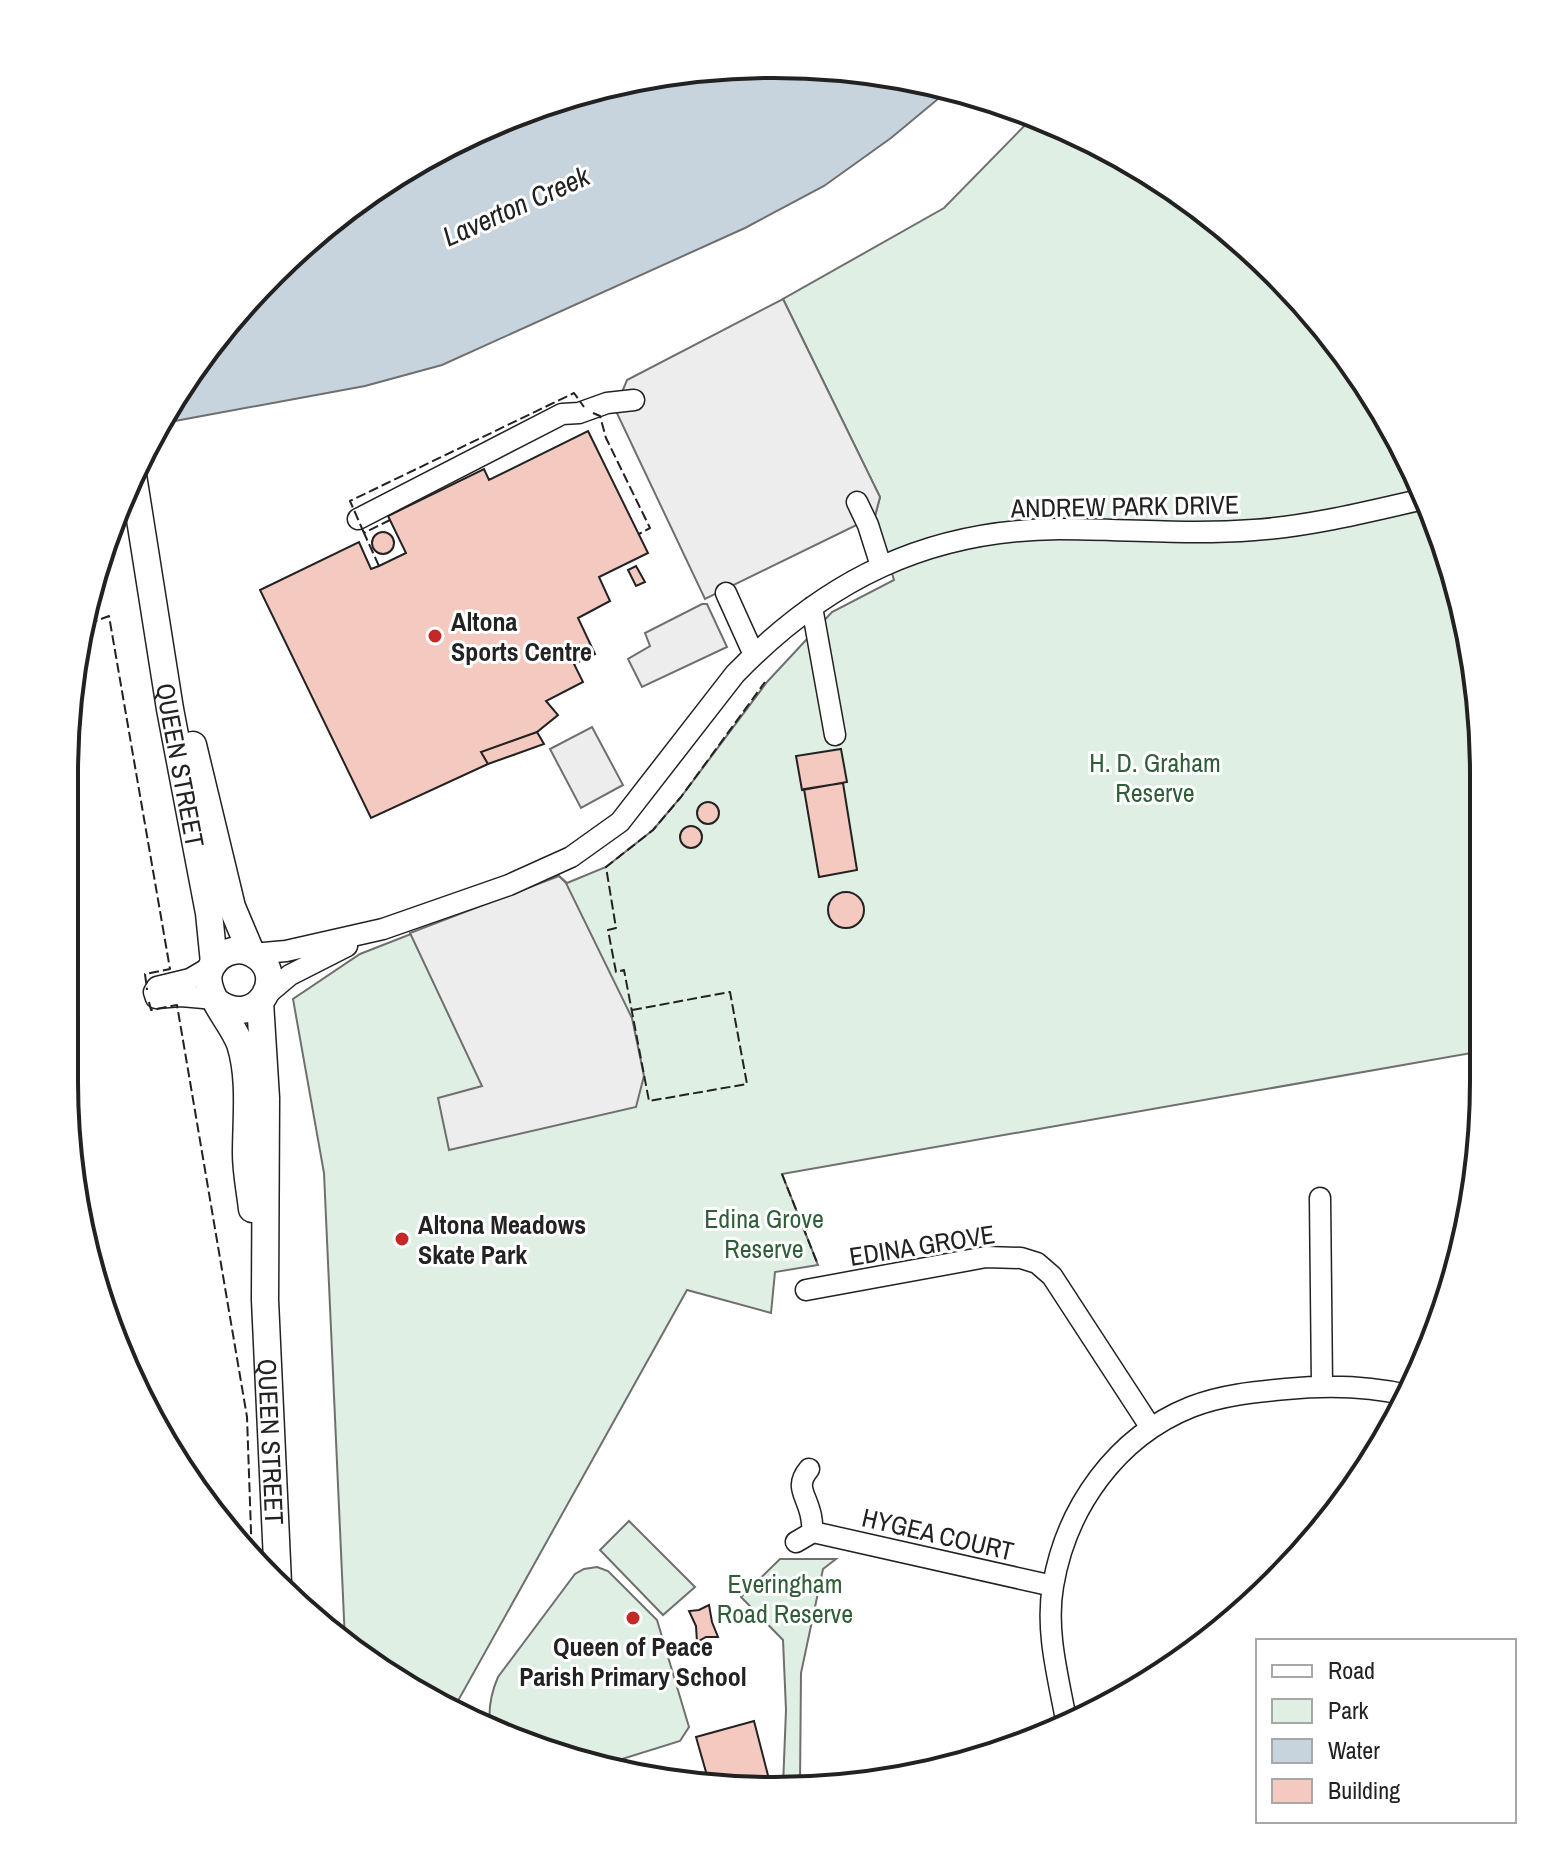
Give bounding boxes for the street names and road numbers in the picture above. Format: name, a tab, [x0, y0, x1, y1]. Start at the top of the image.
street label: ANDREW PARK DRIVE	[1010, 487, 1239, 526]
street label: QUEEN STREET	[149, 681, 213, 850]
street label: EDINA GROVE	[847, 1216, 997, 1274]
street label: QUEEN STREET	[250, 1358, 293, 1525]
street label: HYGEA COURT	[859, 1500, 1017, 1568]

